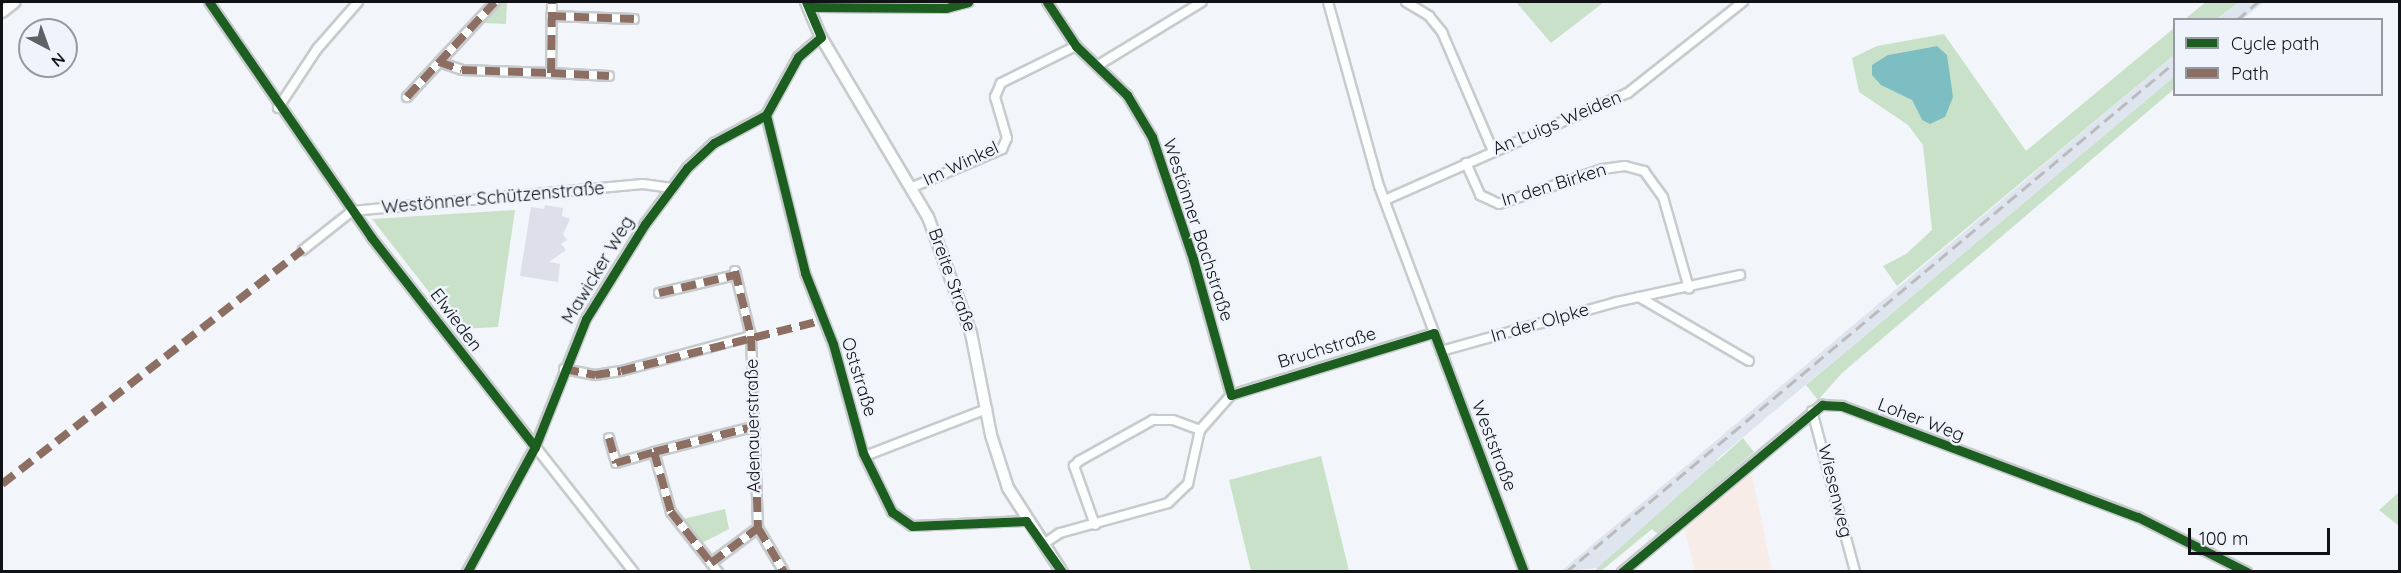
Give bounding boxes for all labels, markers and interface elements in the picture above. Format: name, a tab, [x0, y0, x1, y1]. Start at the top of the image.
north arrow	[18, 18, 78, 78]
legend	[2173, 18, 2383, 96]
text: Cycle path	[2231, 32, 2319, 55]
text: N	[48, 49, 70, 71]
text: Path	[2231, 62, 2269, 85]
street label: An Luigs Weiden	[1489, 86, 1625, 160]
street label: Westönner Bachstraße	[1158, 136, 1238, 324]
street label: Im Winkel	[920, 137, 1002, 191]
street label: In den Birken	[1499, 159, 1609, 211]
street label: Westönner Schützenstraße	[381, 177, 605, 219]
street label: Mawicker Weg	[557, 212, 639, 328]
street label: Breite Straße	[923, 225, 981, 335]
street label: Elwieden	[425, 284, 487, 356]
street label: In der Olpke	[1488, 299, 1592, 347]
street label: Bruchstraße	[1275, 323, 1379, 373]
street label: Oststraße	[837, 335, 881, 419]
street label: Adenauerstraße	[741, 359, 765, 493]
street label: Loher Weg	[1875, 394, 1967, 446]
street label: Weststraße	[1467, 398, 1521, 494]
street label: Wiesenweg	[1813, 442, 1857, 540]
scale bar	[2191, 516, 2334, 554]
text: 100 m	[2199, 527, 2248, 550]

